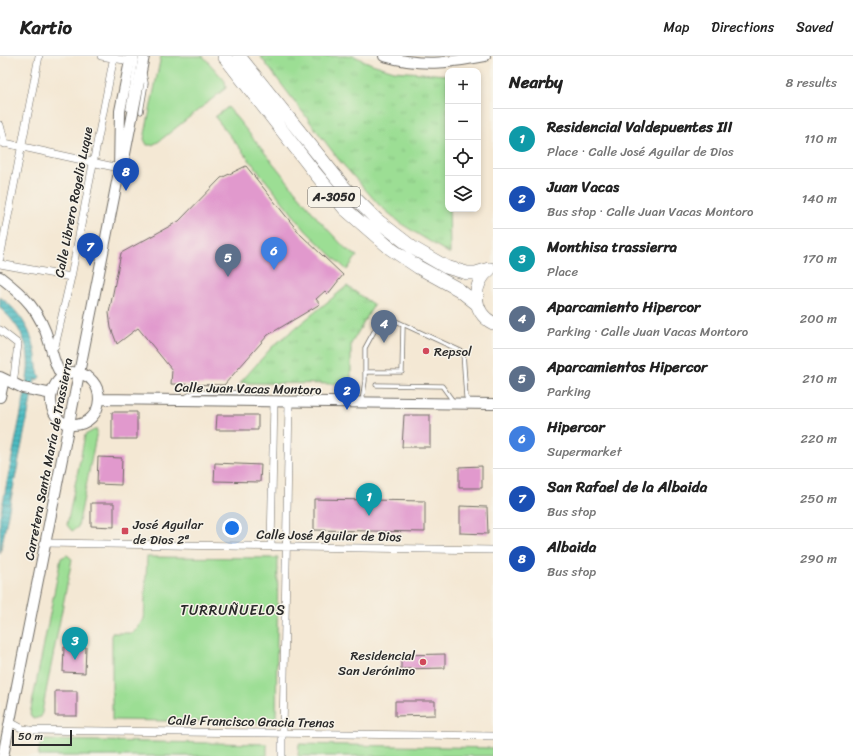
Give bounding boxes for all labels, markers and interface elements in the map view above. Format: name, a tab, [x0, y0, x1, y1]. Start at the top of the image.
text: Kartio	[20, 11, 72, 44]
text: Map	[663, 15, 689, 40]
text: Directions	[711, 15, 774, 40]
text: Saved	[796, 15, 833, 40]
text: Nearby	[509, 67, 563, 97]
map controls	[445, 68, 481, 212]
button: +	[445, 68, 481, 104]
text: 8 results	[785, 71, 837, 94]
button: −	[445, 104, 481, 140]
text: Residencial Valdepuentes III	[547, 114, 732, 140]
street label: Calle Librero Rogelio Luque	[48, 125, 99, 279]
text: 1	[519, 127, 525, 150]
text: 110 m	[804, 127, 837, 150]
button: locate	[445, 140, 481, 176]
text: Place · Calle José Aguilar de Dios	[547, 140, 734, 163]
pin: 8	[113, 158, 139, 191]
text: Juan Vacas	[547, 174, 619, 200]
button: layers	[445, 176, 481, 212]
road number: A-3050	[308, 187, 360, 207]
text: 2	[518, 187, 526, 210]
text: 140 m	[802, 187, 837, 210]
text: Bus stop · Calle Juan Vacas Montoro	[547, 200, 754, 223]
pin: 7	[77, 233, 103, 266]
text: Monthisa trassierra	[547, 234, 677, 260]
pin: 6	[261, 237, 287, 270]
pin: 5	[215, 244, 241, 277]
text: 3	[518, 247, 526, 270]
text: 170 m	[802, 247, 837, 270]
text: Place	[547, 260, 578, 283]
text: Aparcamiento Hipercor	[547, 294, 700, 320]
text: 4	[518, 307, 526, 330]
text: 200 m	[800, 307, 837, 330]
pin: 4	[371, 310, 397, 343]
text: Parking · Calle Juan Vacas Montoro	[547, 320, 748, 343]
place label: Repsol	[434, 340, 472, 363]
marker: Repsol	[421, 346, 431, 356]
text: Aparcamientos Hipercor	[547, 354, 707, 380]
street label: Carretera Santa María de Trassierra	[18, 355, 80, 562]
text: 5	[518, 367, 526, 390]
text: 210 m	[802, 367, 837, 390]
street label: Calle Juan Vacas Montoro	[174, 376, 322, 401]
pin: 2	[334, 377, 360, 410]
text: Parking	[547, 380, 591, 403]
text: Hipercor	[547, 414, 605, 440]
text: 6	[518, 427, 526, 450]
text: 220 m	[800, 427, 837, 450]
text: Supermarket	[547, 440, 622, 463]
text: San Rafael de la Albaida	[547, 474, 707, 500]
pin: 1	[356, 483, 382, 516]
text: 7	[518, 487, 526, 510]
text: 250 m	[800, 487, 837, 510]
text: Bus stop	[547, 500, 596, 523]
place label: José Aguilar de Dios 2ª	[132, 513, 204, 551]
your location	[222, 518, 242, 538]
street label: Calle José Aguilar de Dios	[256, 523, 402, 548]
marker: José Aguilar de Dios 2ª	[120, 526, 130, 536]
text: Albaida	[547, 534, 596, 560]
text: 8	[518, 547, 526, 570]
text: 290 m	[800, 547, 837, 570]
text: Bus stop	[547, 560, 596, 583]
district label: TURRUÑUELOS	[180, 598, 286, 623]
pin: 3	[62, 627, 88, 660]
place label: Residencial San Jerónimo	[338, 644, 415, 682]
marker: Residencial San Jerónimo	[418, 657, 428, 667]
street label: Calle Francisco Gracia Trenas	[168, 709, 335, 734]
text: 50 m	[18, 727, 43, 746]
scale bar	[12, 728, 72, 747]

